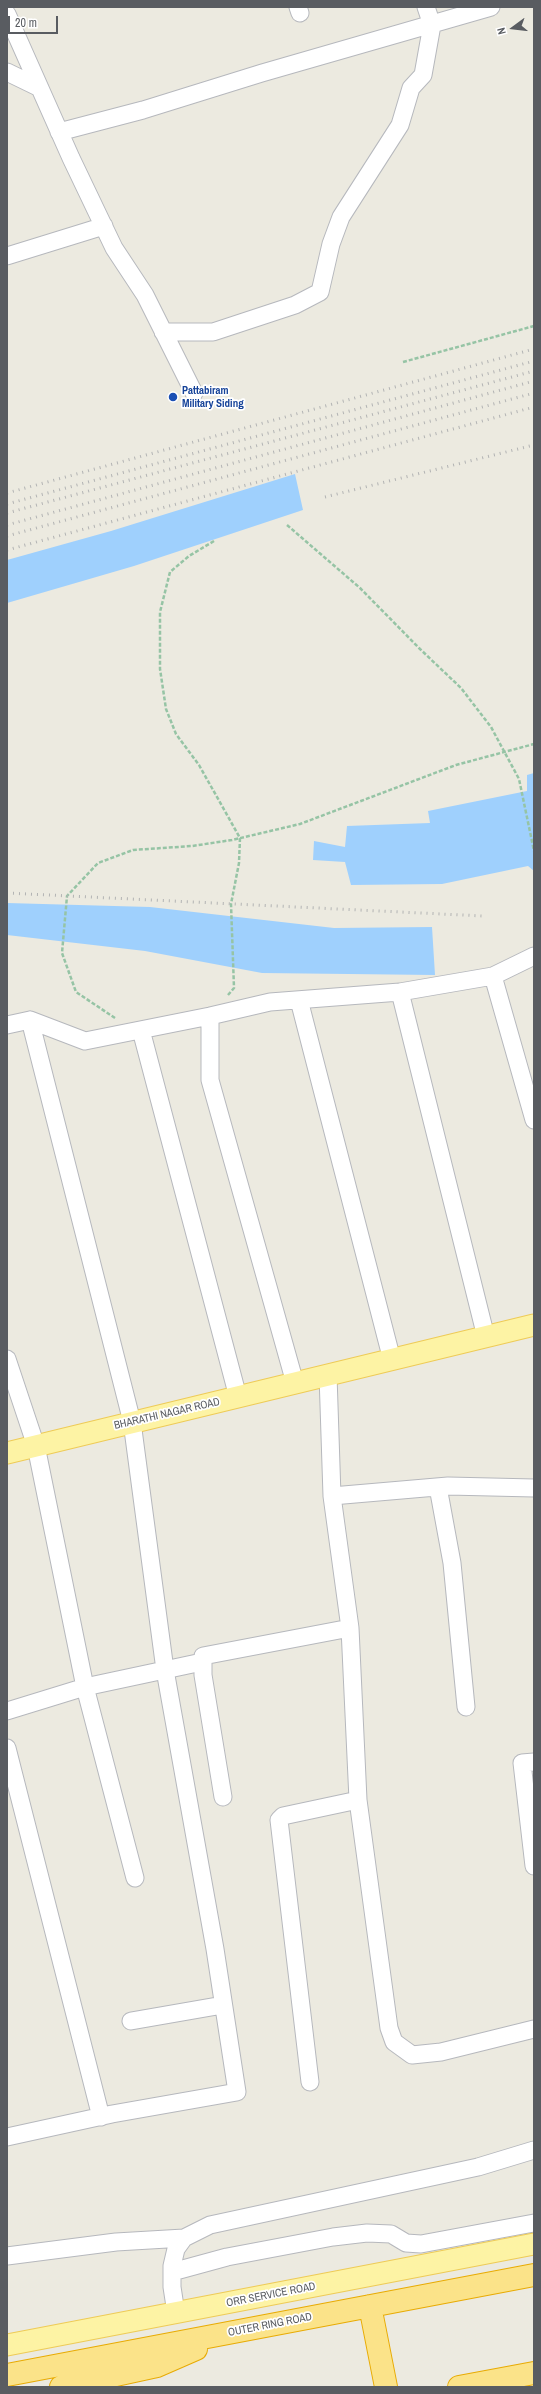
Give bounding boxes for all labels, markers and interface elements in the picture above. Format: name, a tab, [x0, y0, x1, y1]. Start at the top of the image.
scale bar	[10, 8, 60, 34]
north arrow	[493, 8, 533, 48]
text: 20 m	[15, 15, 37, 31]
text: N	[494, 26, 509, 36]
place label: Pattabiram Military Siding	[182, 384, 244, 410]
marker: Pattabiram Military Siding	[167, 391, 179, 403]
street label: BHARATHI NAGAR ROAD	[113, 1395, 221, 1433]
street label: ORR SERVICE ROAD	[225, 2280, 317, 2310]
street label: OUTER RING ROAD	[227, 2310, 313, 2340]

